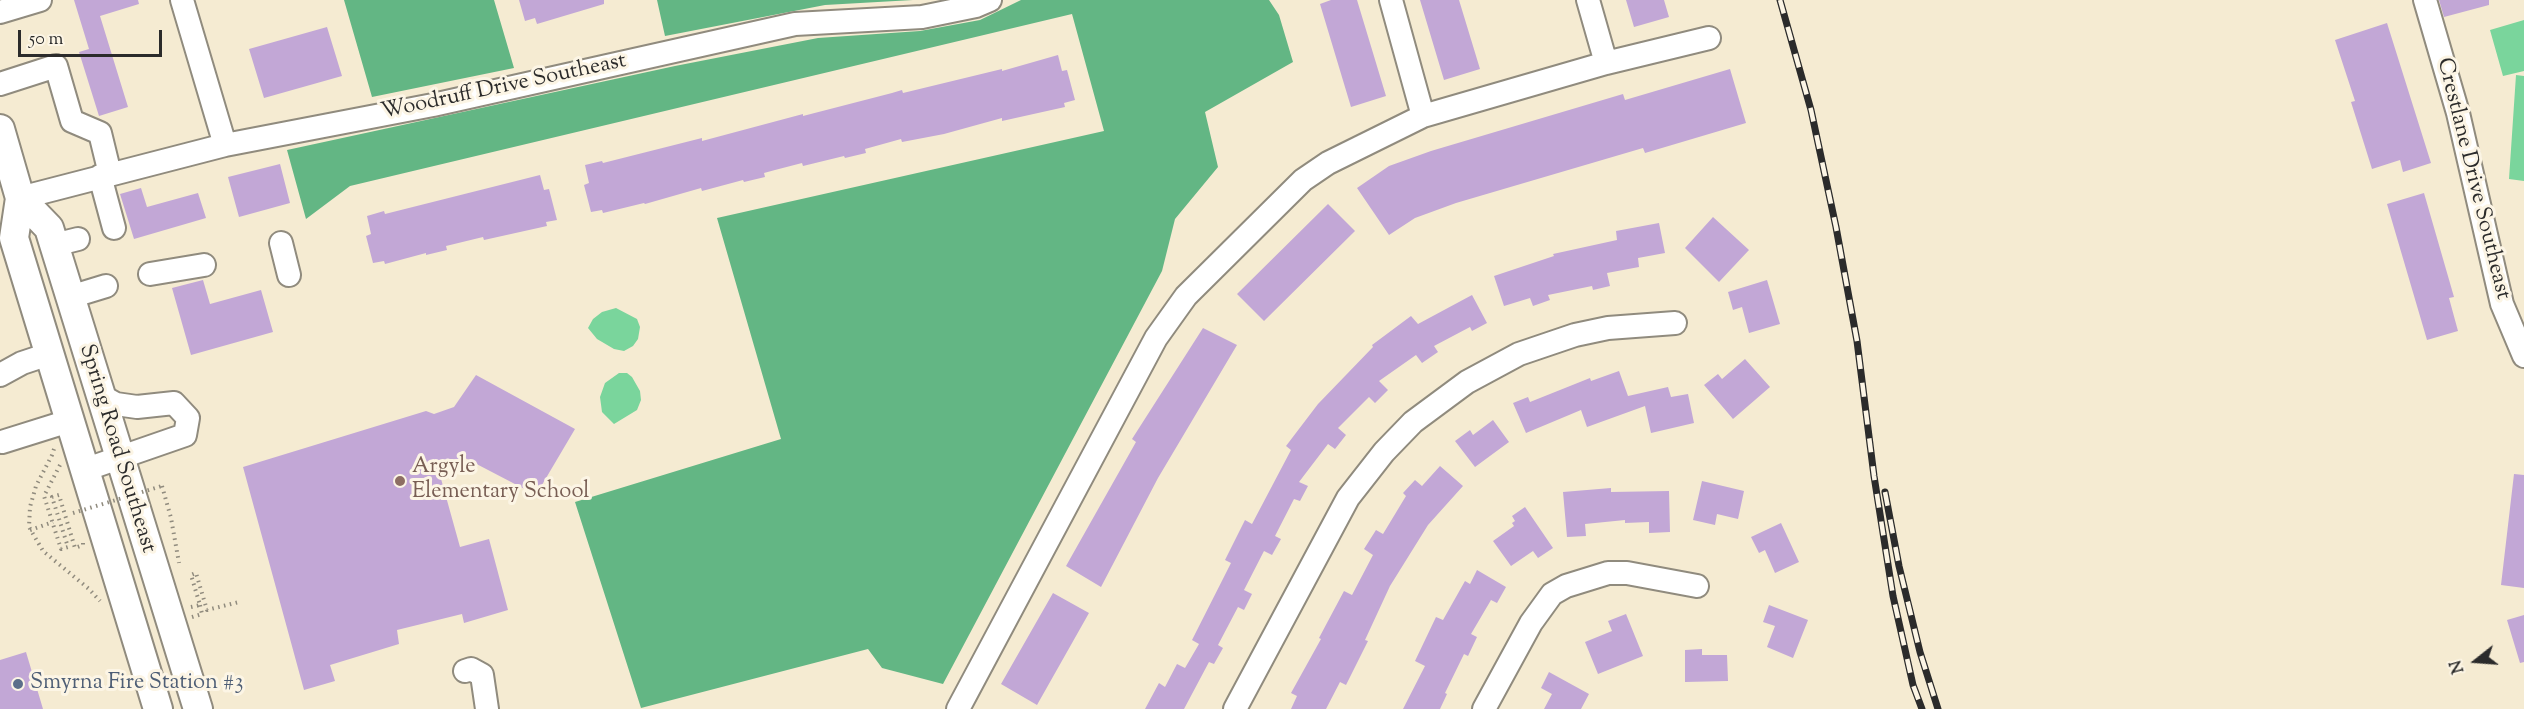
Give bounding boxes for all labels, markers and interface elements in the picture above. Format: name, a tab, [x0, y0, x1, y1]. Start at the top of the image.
scale bar	[21, 18, 165, 56]
text: 50 m	[29, 27, 63, 53]
street label: Woodruff Drive Southeast	[379, 49, 629, 127]
street label: Crestlane Drive Southeast	[2429, 55, 2515, 303]
street label: Spring Road Southeast	[72, 341, 160, 557]
place label: Argyle Elementary School	[412, 455, 589, 506]
marker: Argyle Elementary School	[393, 474, 407, 488]
north arrow	[2446, 631, 2506, 691]
text: N	[2445, 657, 2471, 676]
place label: Smyrna Fire Station #3	[30, 671, 243, 697]
marker: Smyrna Fire Station #3	[11, 677, 25, 691]

